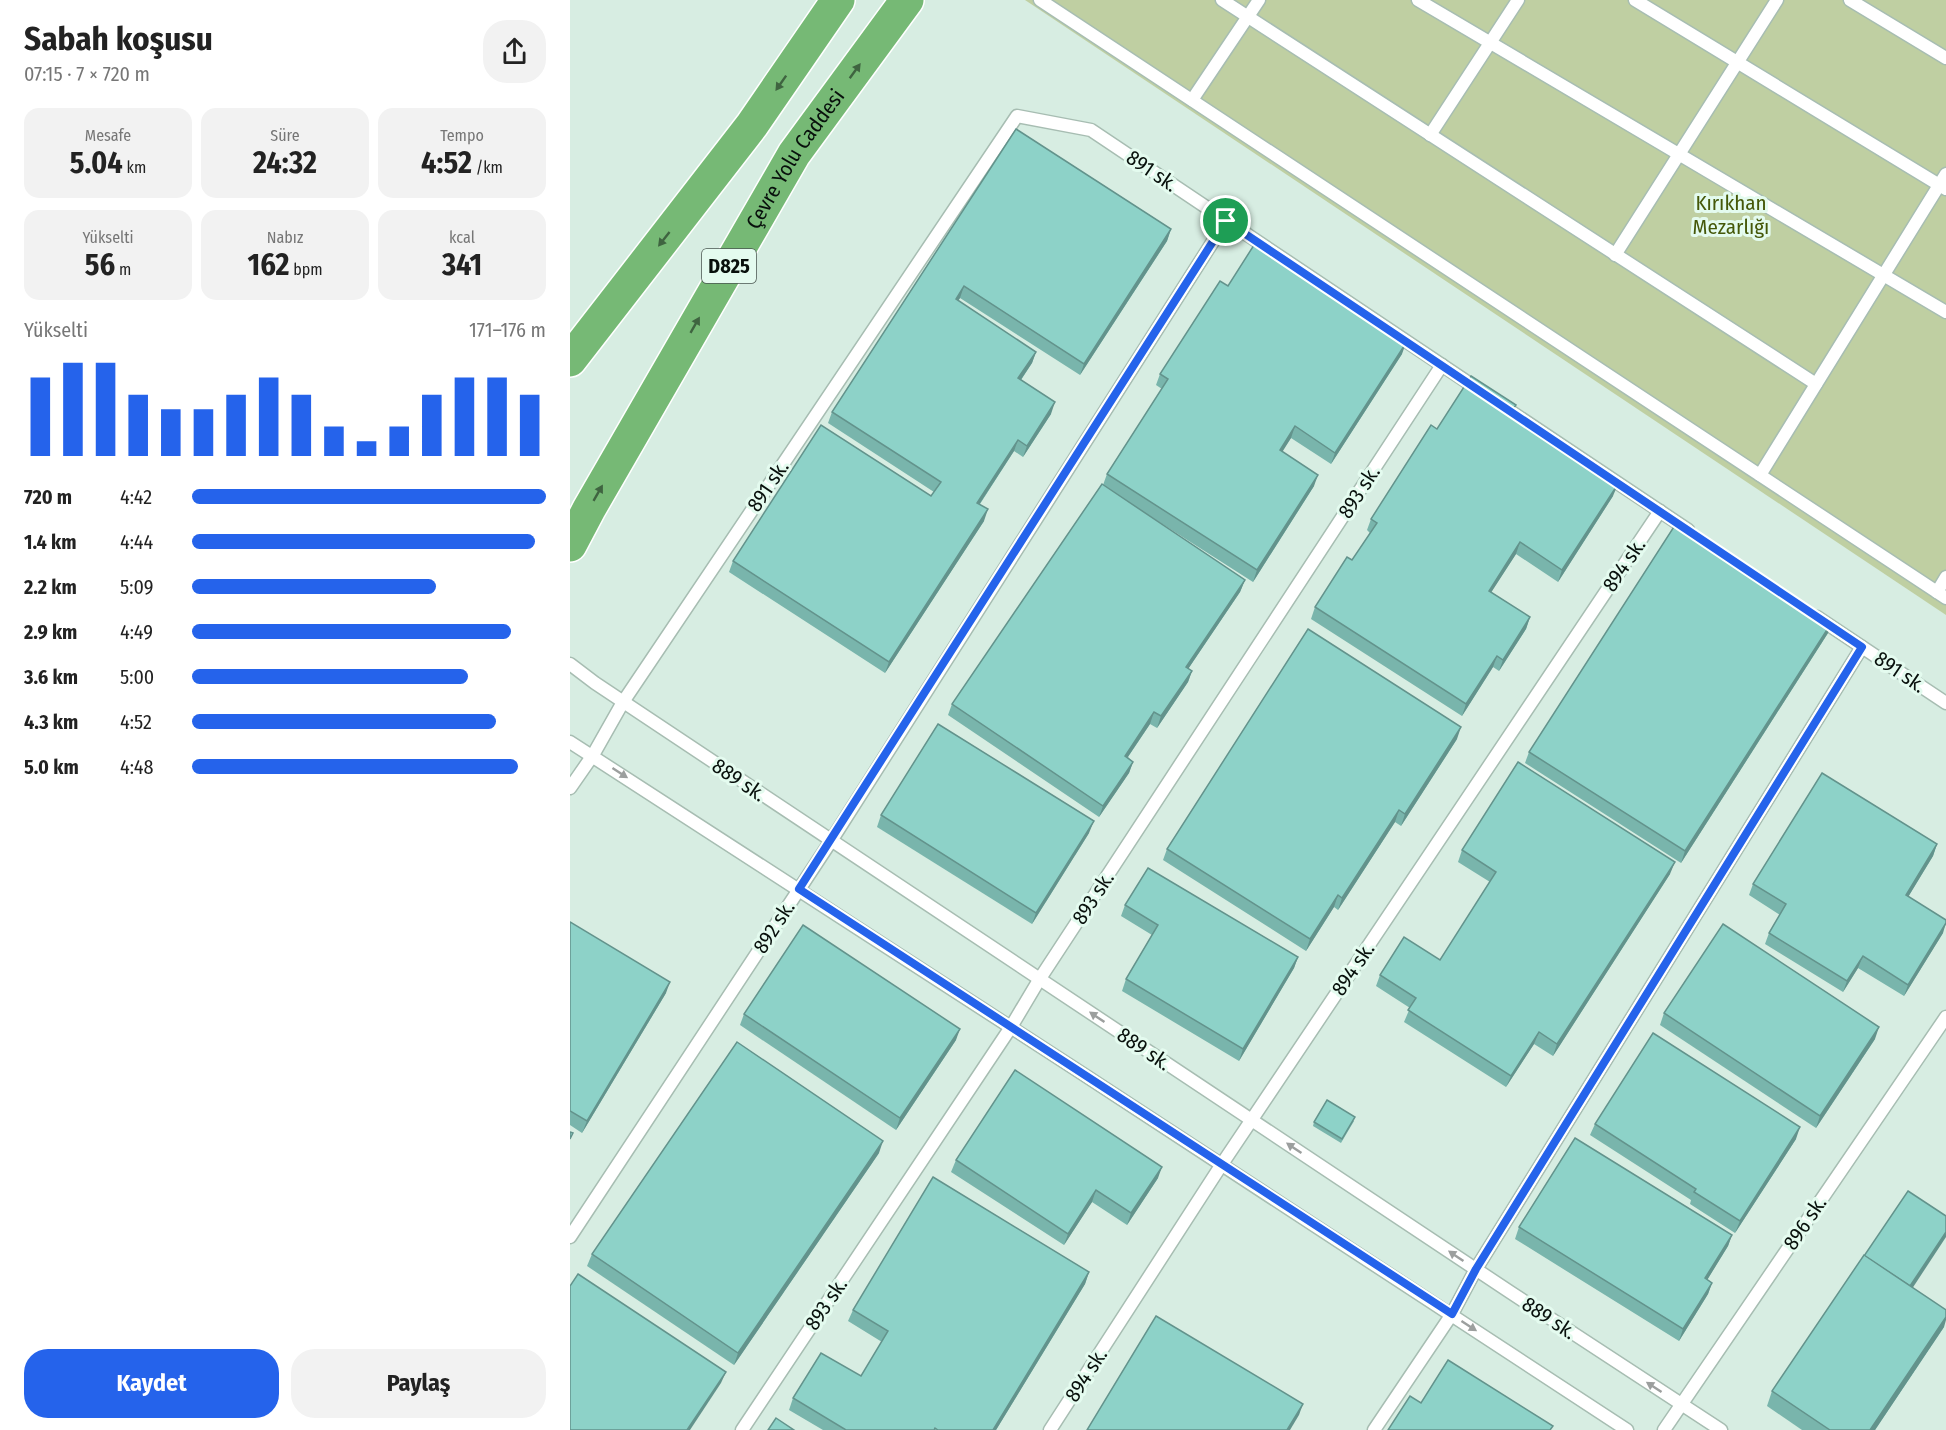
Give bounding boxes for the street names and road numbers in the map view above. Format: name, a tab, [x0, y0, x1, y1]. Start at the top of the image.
street label: Çevre Yolu Caddesi	[740, 84, 850, 234]
street label: 891 sk.	[1121, 144, 1183, 198]
road number: D825	[702, 249, 756, 283]
street label: 891 sk.	[741, 455, 795, 517]
street label: 893 sk.	[1332, 461, 1386, 523]
street label: 894 sk.	[1597, 533, 1651, 597]
street label: 891 sk.	[1869, 645, 1931, 699]
street label: 889 sk.	[707, 753, 771, 807]
street label: 893 sk.	[1066, 867, 1120, 929]
street label: 892 sk.	[747, 896, 801, 958]
street label: 894 sk.	[1326, 937, 1380, 1001]
street label: 889 sk.	[1112, 1022, 1176, 1076]
street label: 896 sk.	[1778, 1191, 1832, 1255]
street label: 893 sk.	[799, 1273, 853, 1335]
street label: 889 sk.	[1517, 1291, 1581, 1345]
street label: 894 sk.	[1059, 1343, 1113, 1407]

